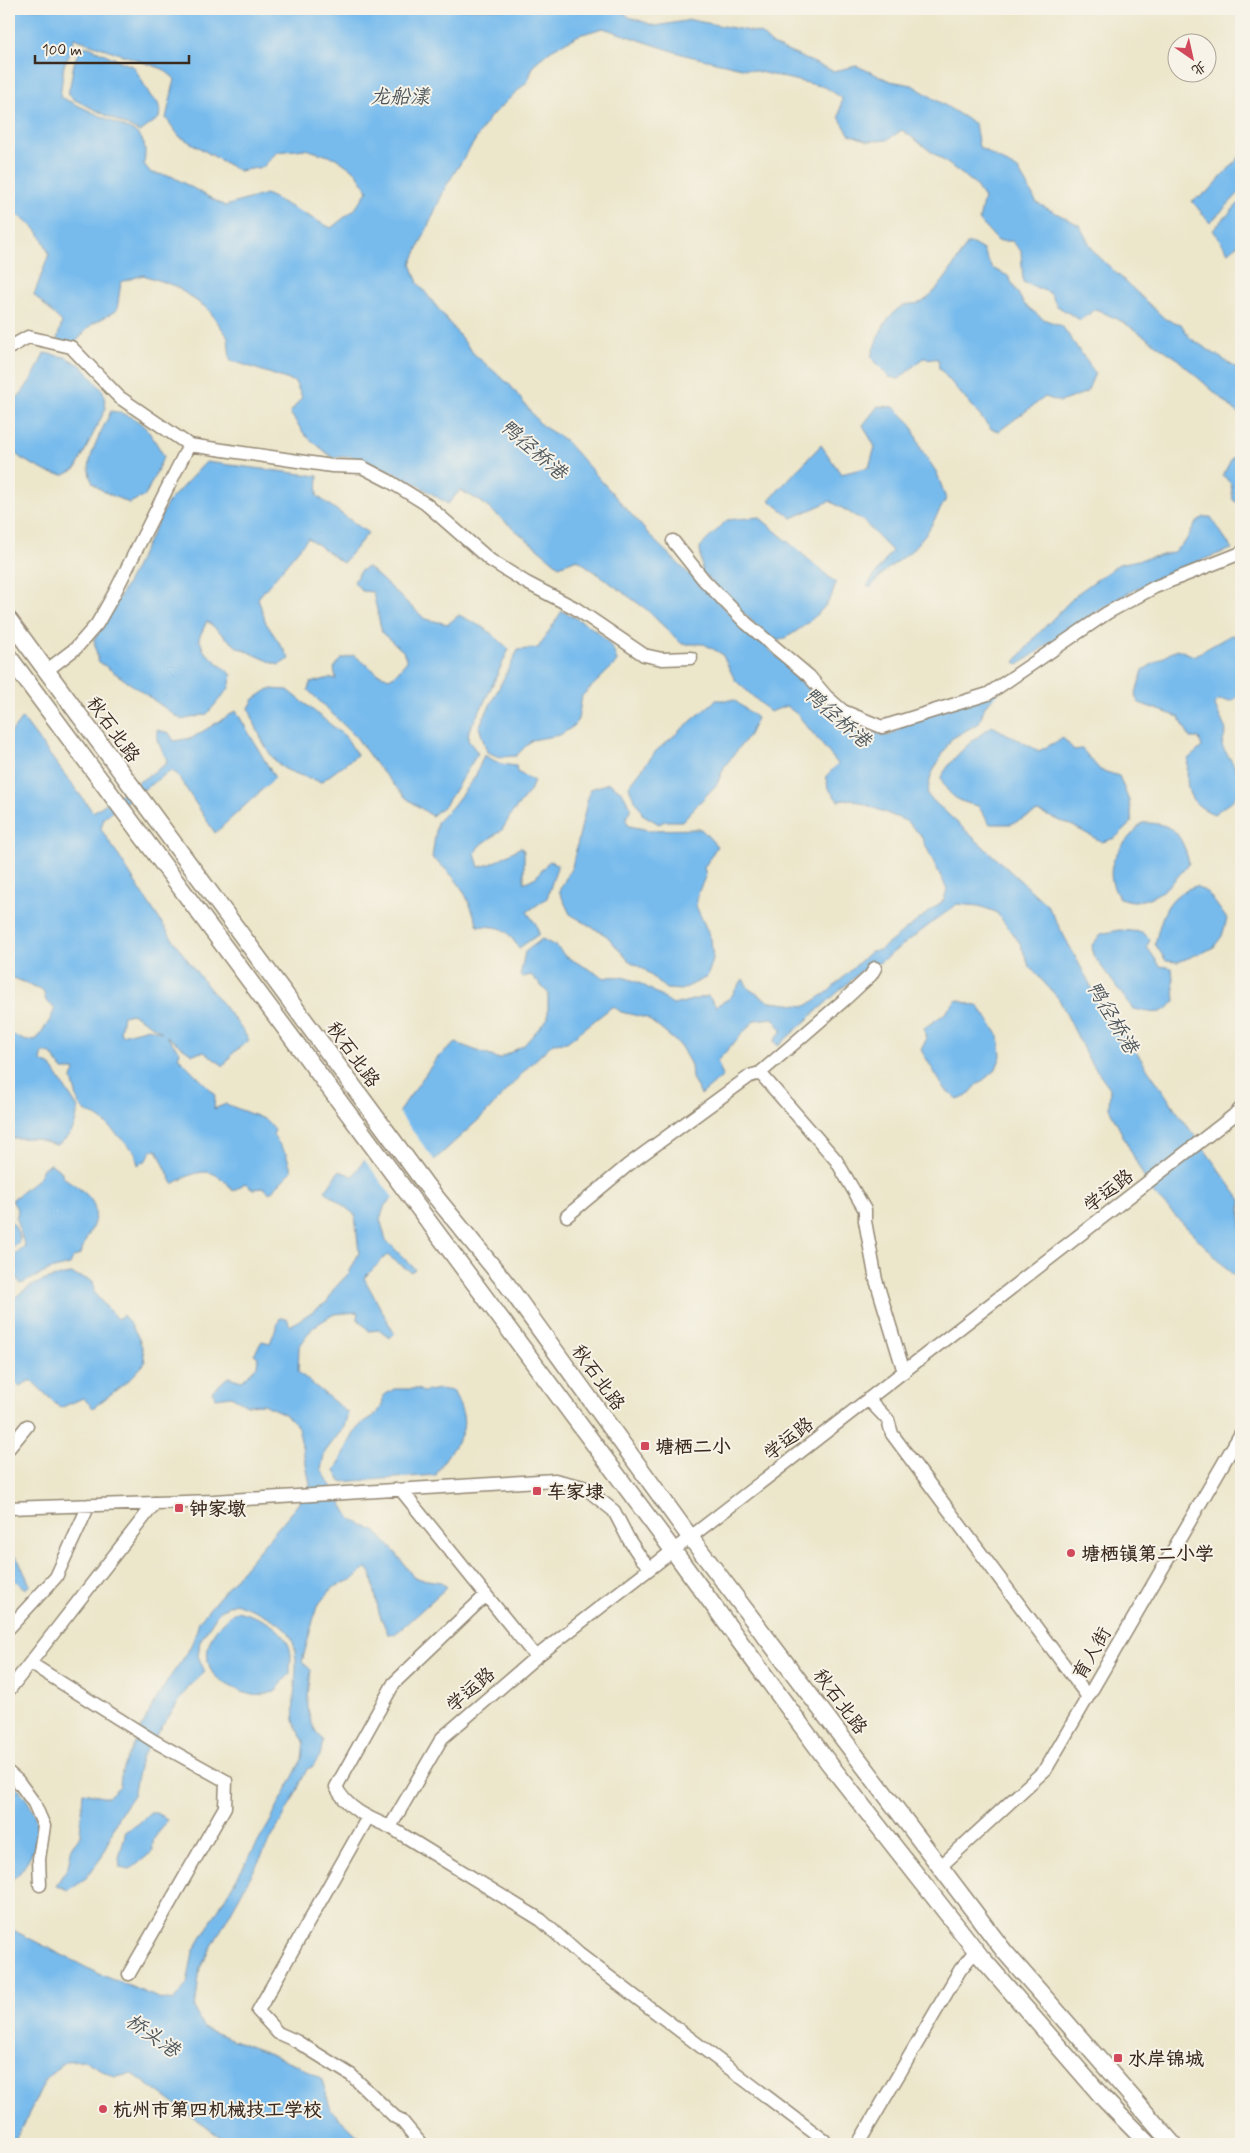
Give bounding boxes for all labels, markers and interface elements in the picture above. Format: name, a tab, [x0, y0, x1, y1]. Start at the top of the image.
scale bar	[35, 32, 189, 64]
north arrow	[1168, 32, 1218, 82]
text: 100 m	[42, 41, 82, 61]
text: 北	[1188, 57, 1210, 79]
water label: 龙船漾	[370, 84, 431, 111]
water label: 鸭径桥港	[494, 414, 574, 488]
water label: 鸭径桥港	[798, 682, 878, 756]
street label: 秋石北路	[80, 692, 145, 768]
water label: 鸭径桥港	[1080, 977, 1145, 1061]
street label: 秋石北路	[320, 1017, 385, 1093]
street label: 学运路	[1079, 1164, 1139, 1219]
street label: 秋石北路	[565, 1340, 630, 1416]
street label: 学运路	[759, 1412, 819, 1467]
place label: 塘栖二小	[655, 1435, 731, 1460]
marker: 塘栖二小	[639, 1440, 651, 1452]
place label: 车家埭	[547, 1480, 605, 1505]
marker: 车家埭	[531, 1485, 543, 1497]
place label: 钟家墩	[189, 1497, 246, 1522]
marker: 钟家墩	[173, 1502, 185, 1514]
place label: 塘栖镇第二小学	[1081, 1542, 1214, 1567]
marker: 塘栖镇第二小学	[1065, 1547, 1077, 1559]
street label: 育人街	[1067, 1623, 1117, 1685]
street label: 学运路	[441, 1662, 501, 1718]
street label: 秋石北路	[807, 1664, 873, 1740]
water label: 桥头港	[120, 2008, 186, 2066]
place label: 水岸锦城	[1128, 2047, 1204, 2072]
marker: 水岸锦城	[1112, 2052, 1124, 2064]
place label: 杭州市第四机械技工学校	[113, 2098, 322, 2123]
marker: 杭州市第四机械技工学校	[97, 2103, 109, 2115]

